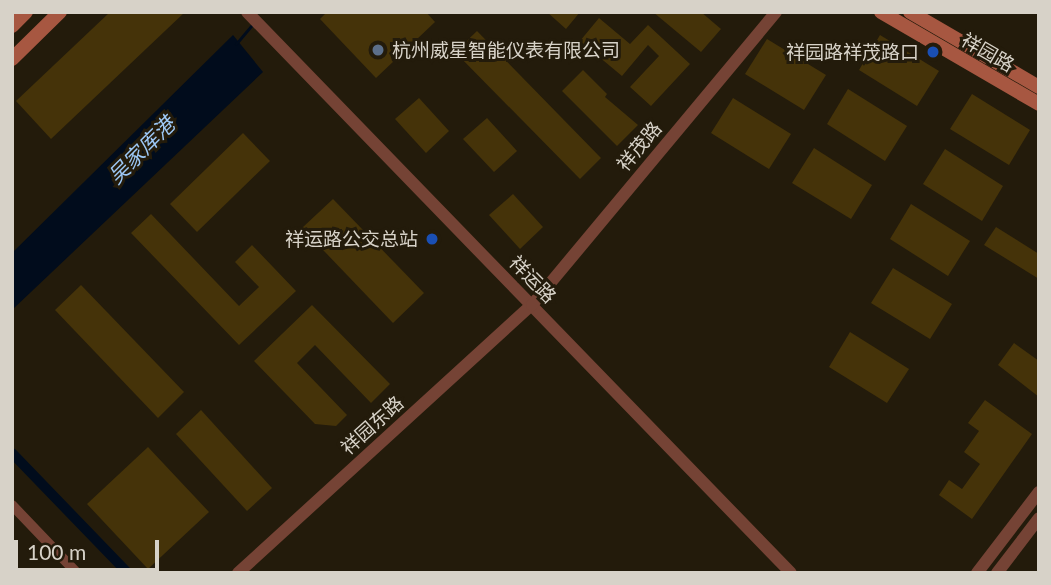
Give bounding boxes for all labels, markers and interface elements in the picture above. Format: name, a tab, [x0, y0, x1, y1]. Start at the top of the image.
street label: 祥园路	[958, 28, 1018, 76]
place label: 杭州威星智能仪表有限公司	[392, 39, 620, 61]
place label: 祥园路祥茂路口	[786, 41, 919, 63]
marker: 杭州威星智能仪表有限公司	[370, 42, 386, 58]
marker: 祥园路祥茂路口	[925, 44, 941, 60]
water label: 吴家库港	[102, 111, 180, 189]
street label: 祥茂路	[612, 117, 666, 175]
place label: 祥运路公交总站	[285, 228, 418, 250]
marker: 祥运路公交总站	[424, 231, 440, 247]
street label: 祥运路	[505, 251, 561, 307]
street label: 祥园东路	[336, 391, 408, 459]
scale bar	[18, 526, 163, 570]
text: 100 m	[27, 539, 86, 564]

